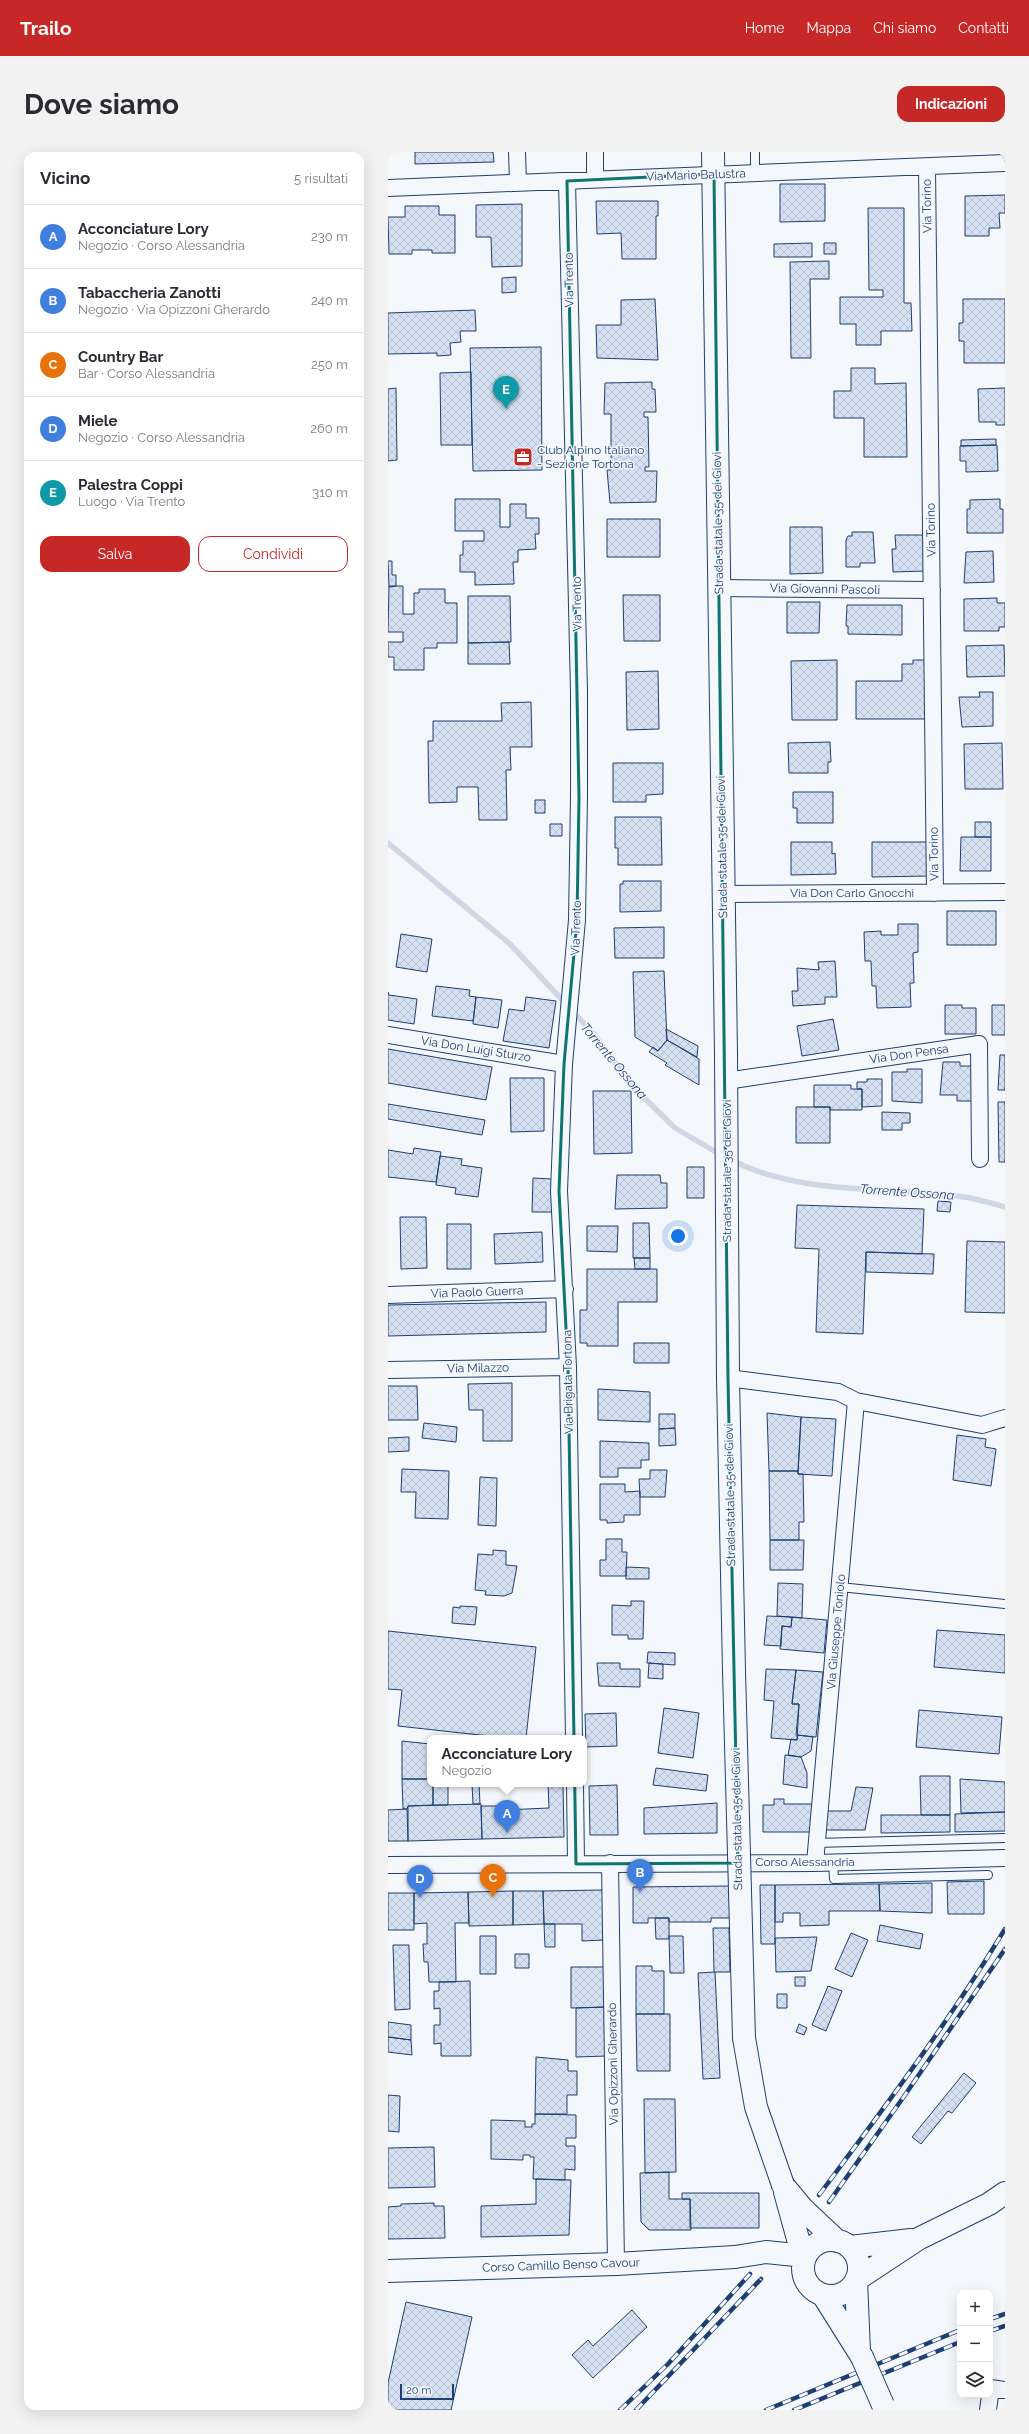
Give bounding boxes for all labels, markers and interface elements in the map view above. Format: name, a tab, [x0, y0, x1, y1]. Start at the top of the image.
text: Trailo	[20, 17, 71, 39]
text: Home	[745, 20, 784, 36]
text: Mappa	[806, 20, 851, 36]
text: Chi siamo	[873, 20, 936, 36]
text: Contatti	[958, 20, 1009, 36]
button: Indicazioni	[897, 86, 1005, 122]
text: Dove siamo	[24, 88, 179, 121]
street label: Via Mario Balustra	[646, 166, 746, 184]
text: Vicino	[40, 168, 90, 188]
text: 5 risultati	[294, 171, 348, 186]
street label: Via Torino	[920, 179, 934, 233]
text: Acconciature Lory	[78, 220, 209, 238]
text: A	[49, 229, 57, 244]
text: 230 m	[311, 229, 348, 244]
text: Negozio · Corso Alessandria	[78, 238, 245, 253]
street label: Via Trento	[562, 252, 576, 308]
text: Tabaccheria Zanotti	[78, 284, 221, 302]
text: B	[49, 293, 57, 308]
text: 240 m	[311, 293, 348, 308]
text: Negozio · Via Opizzoni Gherardo	[78, 302, 270, 317]
text: Country Bar	[78, 348, 163, 366]
text: C	[49, 357, 57, 372]
text: 250 m	[311, 357, 348, 372]
text: Bar · Corso Alessandria	[78, 366, 215, 381]
pin: E	[493, 376, 519, 409]
text: Miele	[78, 412, 118, 430]
text: D	[48, 421, 58, 436]
text: 260 m	[310, 421, 348, 436]
text: Negozio · Corso Alessandria	[78, 430, 245, 445]
place label: Club Alpino Italiano - Sezione Tortona	[537, 443, 644, 471]
office icon: Club Alpino Italiano - Sezione Tortona	[512, 446, 534, 468]
street label: Strada statale 35 dei Giovi	[710, 452, 726, 594]
text: Palestra Coppi	[78, 476, 183, 494]
text: E	[49, 485, 57, 500]
text: 310 m	[312, 485, 348, 500]
text: Luogo · Via Trento	[78, 494, 185, 509]
street label: Via Torino	[924, 503, 938, 557]
button: Salva	[40, 536, 190, 572]
button: Condividi	[198, 536, 348, 572]
street label: Via Trento	[570, 576, 584, 632]
street label: Via Giovanni Pascoli	[770, 581, 880, 597]
street label: Strada statale 35 dei Giovi	[714, 776, 730, 918]
street label: Via Torino	[927, 827, 941, 881]
street label: Via Don Carlo Gnocchi	[790, 886, 914, 900]
street label: Via Trento	[568, 900, 584, 956]
water label: Torrente Ossona	[578, 1020, 650, 1102]
street label: Via Don Luigi Sturzo	[420, 1033, 532, 1065]
street label: Via Don Pensa	[868, 1042, 950, 1066]
street label: Strada statale 35 dei Giovi	[720, 1100, 734, 1242]
water label: Torrente Ossona	[859, 1181, 955, 1203]
your location	[668, 1226, 688, 1246]
street label: Via Paolo Guerra	[430, 1283, 524, 1301]
street label: Via Brigata Tortona	[560, 1330, 576, 1434]
street label: Via Milazzo	[447, 1360, 509, 1376]
street label: Strada statale 35 dei Giovi	[722, 1424, 738, 1566]
street label: Via Giuseppe Toniolo	[824, 1573, 848, 1691]
popup	[427, 1735, 587, 1787]
text: Acconciature Lory	[442, 1745, 572, 1763]
street label: Strada statale 35 dei Giovi	[729, 1748, 745, 1890]
text: Negozio	[442, 1763, 492, 1778]
pin: A	[494, 1800, 520, 1833]
street label: Corso Alessandria	[755, 1855, 855, 1869]
pin: B	[627, 1859, 653, 1892]
pin: C	[480, 1864, 506, 1897]
pin: D	[407, 1865, 433, 1898]
street label: Via Opizzoni Gherardo	[605, 2002, 621, 2126]
street label: Corso Camillo Benso Cavour	[482, 2255, 641, 2275]
map controls	[957, 2290, 993, 2398]
button: +	[957, 2290, 993, 2326]
button: −	[957, 2326, 993, 2362]
button: layers	[957, 2362, 993, 2398]
scale bar	[400, 2382, 454, 2401]
text: 20 m	[406, 2384, 431, 2397]

